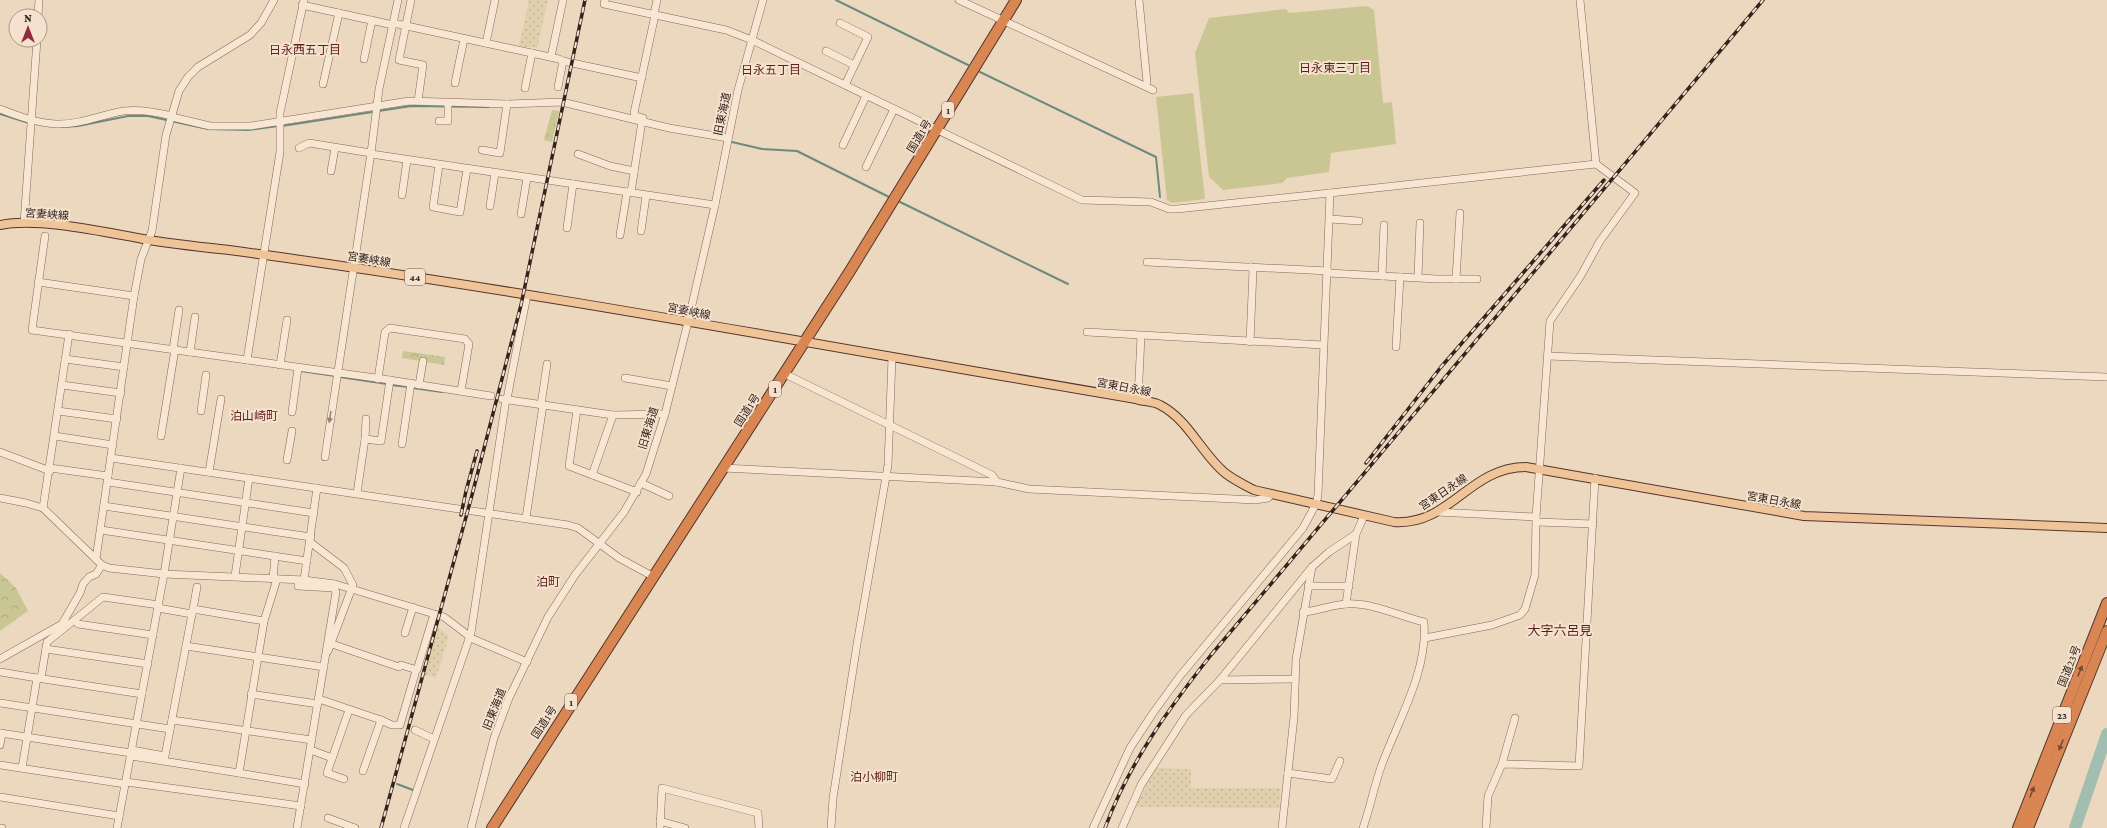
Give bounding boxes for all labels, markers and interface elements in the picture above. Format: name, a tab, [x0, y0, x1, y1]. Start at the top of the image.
north arrow	[8, 8, 48, 48]
text: N	[24, 12, 32, 24]
district label: 日永西五丁目	[269, 43, 341, 57]
district label: 日永東三丁目	[1299, 61, 1371, 75]
district label: 日永五丁目	[741, 63, 801, 77]
street label: 旧東海道	[712, 91, 732, 137]
road number: 1	[942, 102, 954, 118]
street label: 国道1号	[904, 117, 934, 155]
street label: 宮妻峡線	[25, 206, 69, 222]
street label: 宮妻峡線	[346, 250, 392, 268]
road number: 44	[405, 269, 425, 285]
street label: 宮妻峡線	[666, 301, 712, 321]
street label: 宮東日永線	[1096, 376, 1152, 398]
road number: 1	[769, 381, 781, 397]
street label: 国道1号	[732, 391, 762, 429]
street label: 旧東海道	[636, 405, 660, 451]
district label: 泊山崎町	[230, 409, 278, 423]
one-way arrow	[327, 411, 333, 424]
street label: 宮東日永線	[1417, 472, 1469, 512]
street label: 宮東日永線	[1746, 489, 1802, 511]
district label: 泊町	[536, 575, 560, 589]
district label: 大字六呂見	[1527, 623, 1593, 638]
street label: 国道23号	[2055, 644, 2083, 688]
one-way arrow	[2077, 665, 2083, 676]
street label: 旧東海道	[480, 686, 508, 732]
road number: 1	[565, 694, 577, 710]
street label: 国道1号	[529, 703, 559, 741]
road number: 23	[2053, 707, 2071, 723]
one-way arrow	[2058, 739, 2064, 751]
district label: 泊小柳町	[850, 770, 898, 784]
one-way arrow	[2029, 786, 2035, 797]

